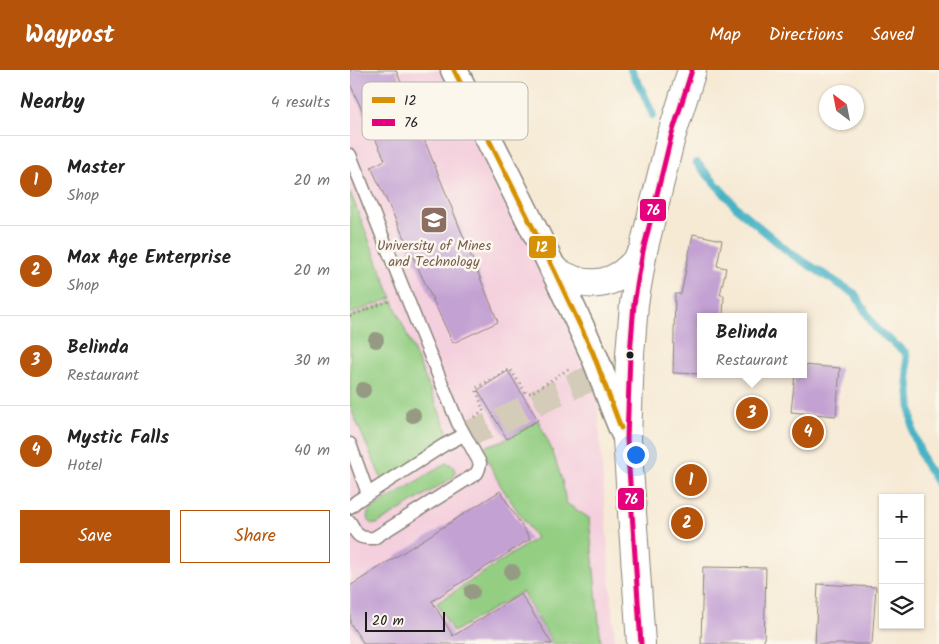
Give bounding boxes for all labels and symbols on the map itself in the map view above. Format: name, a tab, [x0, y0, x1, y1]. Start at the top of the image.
legend	[362, 82, 528, 140]
north arrow	[819, 85, 864, 130]
text: 12	[404, 90, 417, 112]
text: 76	[404, 112, 418, 134]
line badge: 76	[639, 198, 667, 222]
text: 76	[646, 200, 661, 222]
school or university icon: University of Mines and Technology	[419, 205, 449, 235]
place label: University of Mines and Technology	[377, 235, 491, 273]
line badge: 12	[528, 235, 557, 259]
text: 12	[536, 237, 548, 259]
unlabelled marker	[625, 350, 635, 360]
pin: 3	[736, 394, 768, 432]
pin: 4	[792, 413, 824, 451]
your location	[623, 442, 649, 468]
pin: 1	[675, 461, 707, 499]
line badge: 76	[617, 487, 645, 511]
text: 76	[624, 489, 639, 511]
pin: 2	[671, 504, 703, 542]
scale bar	[365, 609, 445, 632]

